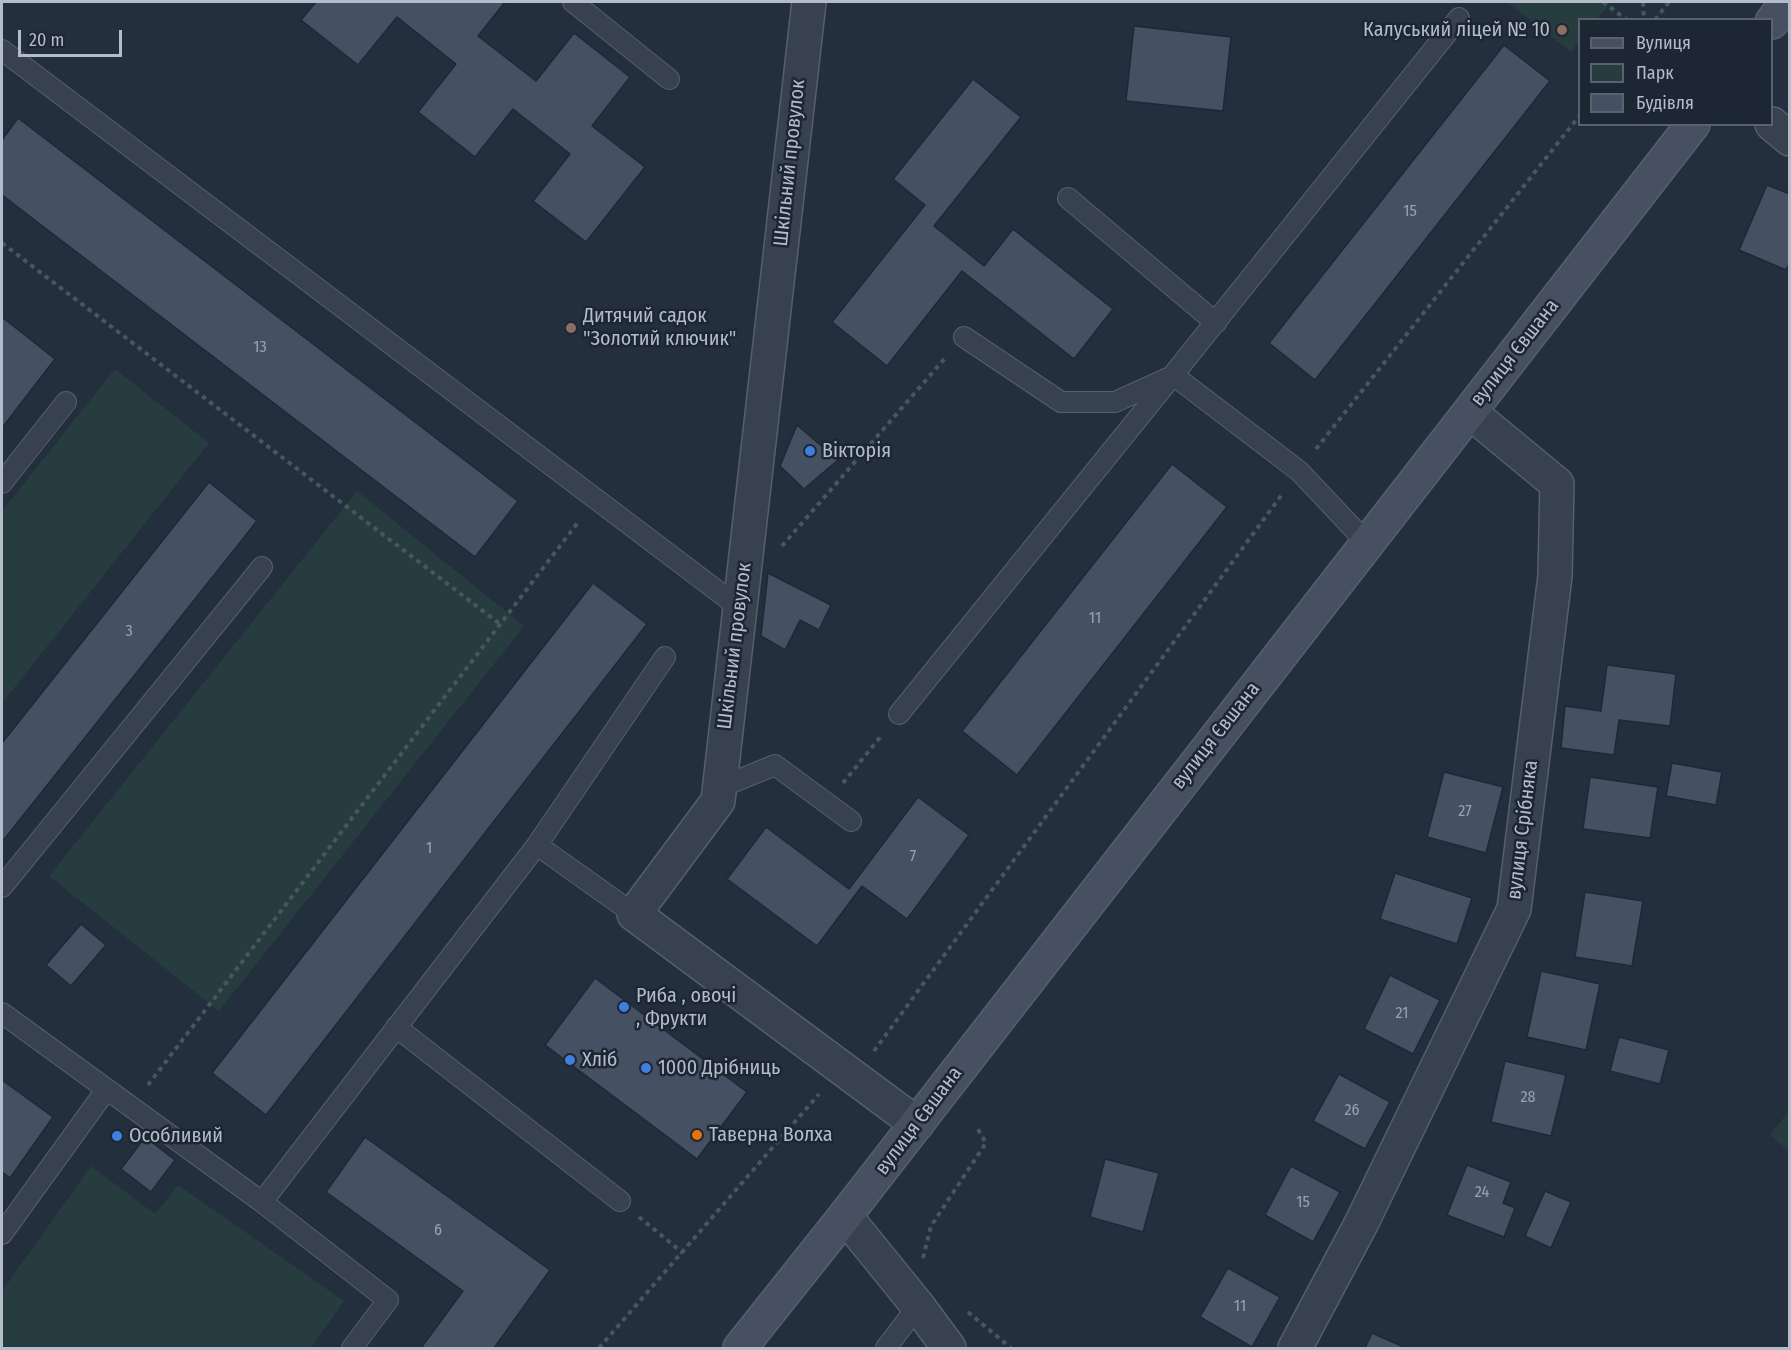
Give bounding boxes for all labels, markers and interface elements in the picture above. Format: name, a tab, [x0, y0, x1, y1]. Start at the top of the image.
scale bar	[21, 18, 124, 56]
place label: Калуський ліцей № 10	[1363, 18, 1550, 42]
legend	[1578, 18, 1773, 126]
marker: Калуський ліцей № 10	[1555, 23, 1569, 37]
text: 20 m	[29, 29, 64, 51]
text: Вулиця	[1636, 32, 1691, 54]
text: Парк	[1636, 62, 1674, 84]
street label: Шкільний провулок	[769, 78, 811, 248]
text: Будівля	[1636, 92, 1694, 114]
house number: 15	[1403, 202, 1417, 222]
street label: вулиця Євшана	[1466, 295, 1564, 411]
place label: Дитячий садок "Золотий ключик"	[583, 304, 736, 351]
marker: Дитячий садок "Золотий ключик"	[564, 321, 578, 335]
house number: 13	[253, 338, 267, 358]
place label: Вікторія	[822, 439, 891, 463]
marker: Вікторія	[803, 444, 817, 458]
street label: Шкільний провулок	[713, 561, 757, 731]
house number: 11	[1089, 609, 1101, 629]
house number: 3	[125, 622, 133, 642]
street label: вулиця Євшана	[1167, 678, 1265, 794]
street label: вулиця Срібняка	[1503, 759, 1543, 901]
house number: 27	[1458, 802, 1472, 822]
house number: 1	[426, 839, 432, 859]
house number: 7	[910, 847, 916, 867]
place label: Риба , овочі , Фрукти	[636, 984, 736, 1031]
marker: Риба , овочі , Фрукти	[617, 1000, 631, 1014]
house number: 21	[1396, 1004, 1408, 1024]
place label: Хліб	[582, 1048, 617, 1072]
marker: Хліб	[563, 1053, 577, 1067]
place label: 1000 Дрібниць	[658, 1056, 780, 1080]
marker: 1000 Дрібниць	[639, 1061, 653, 1075]
street label: вулиця Євшана	[871, 1062, 967, 1180]
house number: 28	[1520, 1088, 1536, 1108]
house number: 26	[1345, 1101, 1359, 1121]
place label: Таверна Волха	[709, 1123, 833, 1147]
place label: Особливий	[129, 1124, 223, 1148]
marker: Таверна Волха	[690, 1128, 704, 1142]
marker: Особливий	[110, 1129, 124, 1143]
house number: 24	[1475, 1183, 1489, 1203]
house number: 15	[1296, 1193, 1310, 1213]
house number: 6	[434, 1221, 442, 1241]
house number: 11	[1234, 1297, 1246, 1317]

